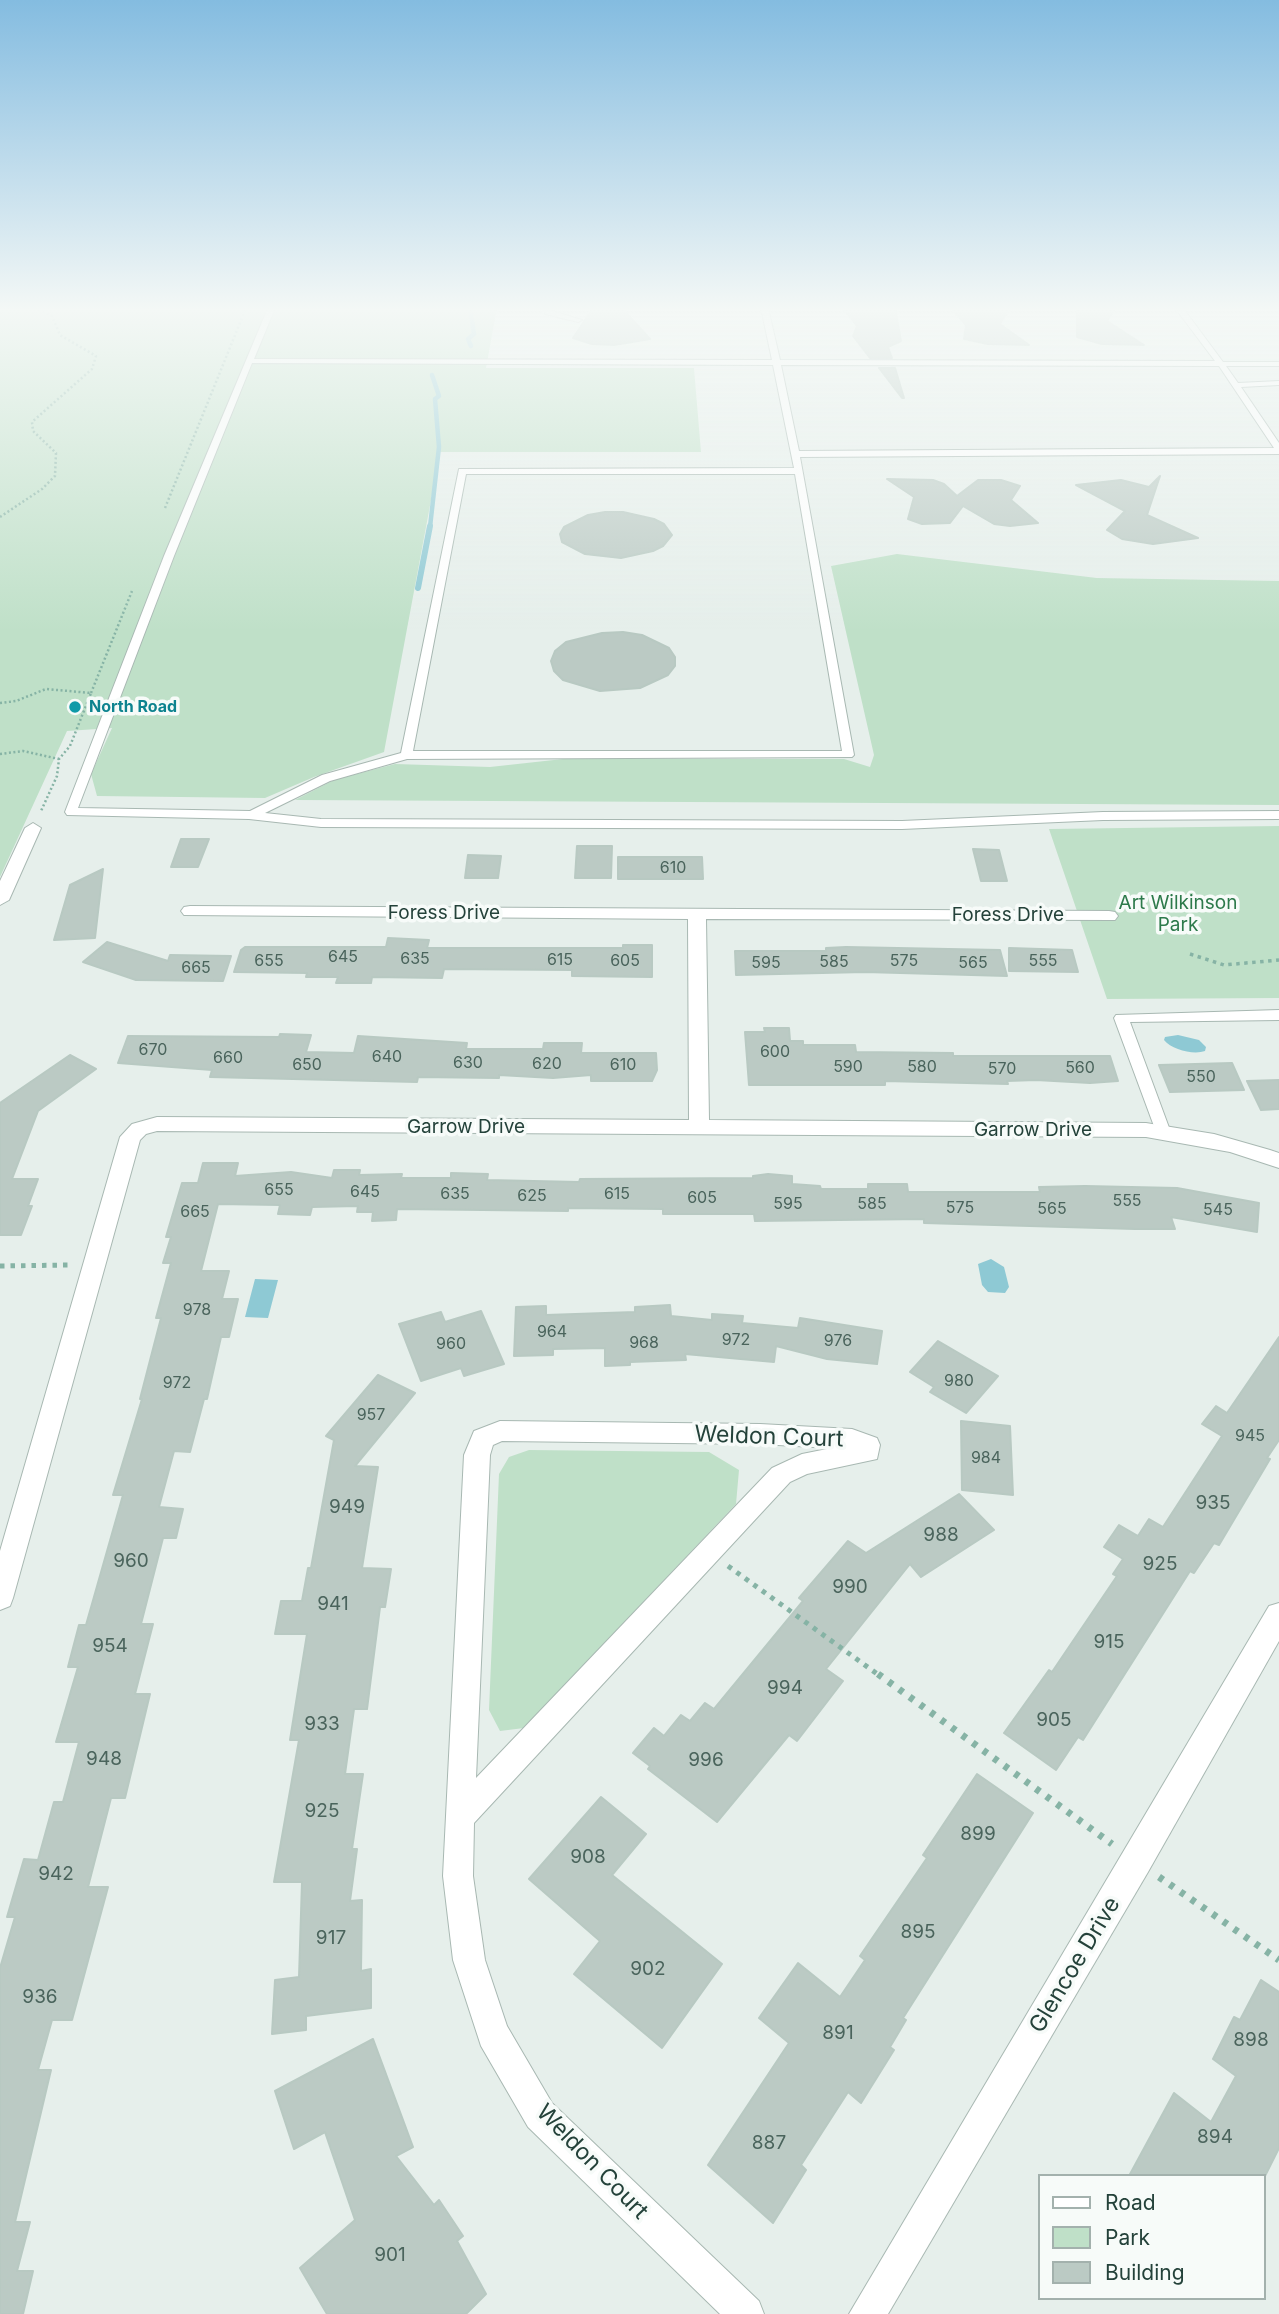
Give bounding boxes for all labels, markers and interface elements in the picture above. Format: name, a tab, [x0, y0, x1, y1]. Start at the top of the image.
place label: North Road	[89, 697, 177, 717]
marker: North Road	[67, 699, 83, 715]
house number: 610	[660, 858, 686, 878]
park label: Art Wilkinson Park	[1119, 892, 1237, 936]
street label: Foress Drive	[388, 902, 500, 924]
street label: Foress Drive	[952, 904, 1064, 926]
house number: 645	[328, 947, 358, 967]
house number: 635	[400, 949, 430, 969]
house number: 615	[547, 950, 573, 970]
house number: 655	[254, 951, 284, 971]
house number: 605	[610, 951, 640, 971]
house number: 575	[890, 951, 918, 971]
house number: 555	[1028, 951, 1058, 971]
house number: 585	[819, 952, 849, 972]
house number: 595	[751, 953, 781, 973]
house number: 565	[958, 953, 988, 973]
house number: 665	[181, 958, 211, 978]
house number: 670	[139, 1040, 167, 1060]
house number: 600	[760, 1042, 790, 1062]
house number: 640	[372, 1047, 402, 1067]
house number: 660	[213, 1048, 243, 1068]
house number: 630	[453, 1053, 483, 1073]
house number: 620	[532, 1054, 562, 1074]
house number: 650	[292, 1055, 322, 1075]
house number: 610	[610, 1055, 636, 1075]
house number: 590	[833, 1057, 863, 1077]
house number: 580	[907, 1057, 937, 1077]
house number: 560	[1065, 1058, 1095, 1078]
house number: 570	[988, 1059, 1016, 1079]
house number: 550	[1186, 1067, 1216, 1087]
street label: Garrow Drive	[407, 1116, 525, 1138]
street label: Garrow Drive	[974, 1119, 1092, 1141]
house number: 655	[264, 1180, 294, 1200]
house number: 645	[350, 1182, 380, 1202]
house number: 635	[440, 1184, 470, 1204]
house number: 615	[604, 1184, 630, 1204]
house number: 625	[517, 1186, 547, 1206]
house number: 605	[687, 1188, 717, 1208]
house number: 555	[1112, 1191, 1142, 1211]
house number: 595	[773, 1194, 803, 1214]
house number: 585	[857, 1194, 887, 1214]
house number: 575	[946, 1198, 974, 1218]
house number: 565	[1037, 1199, 1067, 1219]
house number: 545	[1203, 1200, 1233, 1220]
house number: 665	[180, 1202, 210, 1222]
house number: 978	[183, 1300, 211, 1320]
house number: 964	[537, 1322, 567, 1342]
house number: 972	[722, 1330, 750, 1350]
house number: 976	[824, 1331, 852, 1351]
house number: 968	[629, 1333, 659, 1353]
house number: 960	[436, 1334, 466, 1354]
house number: 980	[944, 1371, 974, 1391]
house number: 972	[163, 1373, 191, 1393]
house number: 957	[357, 1405, 385, 1425]
street label: Weldon Court	[694, 1421, 844, 1453]
house number: 945	[1235, 1426, 1265, 1446]
house number: 984	[971, 1448, 1001, 1468]
house number: 935	[1195, 1492, 1231, 1514]
house number: 949	[329, 1496, 365, 1518]
house number: 988	[923, 1524, 959, 1546]
house number: 960	[113, 1550, 149, 1572]
house number: 925	[1143, 1553, 1177, 1575]
house number: 990	[832, 1576, 868, 1598]
house number: 941	[317, 1593, 349, 1615]
house number: 915	[1093, 1631, 1125, 1653]
house number: 954	[92, 1635, 128, 1657]
house number: 994	[767, 1677, 803, 1699]
house number: 905	[1036, 1709, 1072, 1731]
house number: 933	[304, 1713, 340, 1735]
house number: 948	[86, 1748, 122, 1770]
house number: 996	[688, 1749, 724, 1771]
house number: 925	[305, 1800, 339, 1822]
house number: 899	[960, 1823, 996, 1845]
house number: 908	[570, 1846, 606, 1868]
house number: 942	[38, 1863, 74, 1885]
street label: Glencoe Drive	[1024, 1892, 1126, 2038]
house number: 895	[900, 1921, 936, 1943]
house number: 917	[316, 1927, 346, 1949]
house number: 902	[630, 1958, 666, 1980]
house number: 936	[22, 1986, 58, 2008]
house number: 891	[822, 2022, 854, 2044]
house number: 898	[1233, 2029, 1269, 2051]
street label: Weldon Court	[530, 2099, 654, 2225]
house number: 894	[1197, 2126, 1233, 2148]
house number: 887	[752, 2132, 786, 2154]
legend	[1038, 2174, 1265, 2300]
text: Road	[1105, 2190, 1156, 2215]
text: Park	[1105, 2225, 1150, 2250]
house number: 901	[374, 2244, 406, 2266]
text: Building	[1105, 2260, 1185, 2285]

